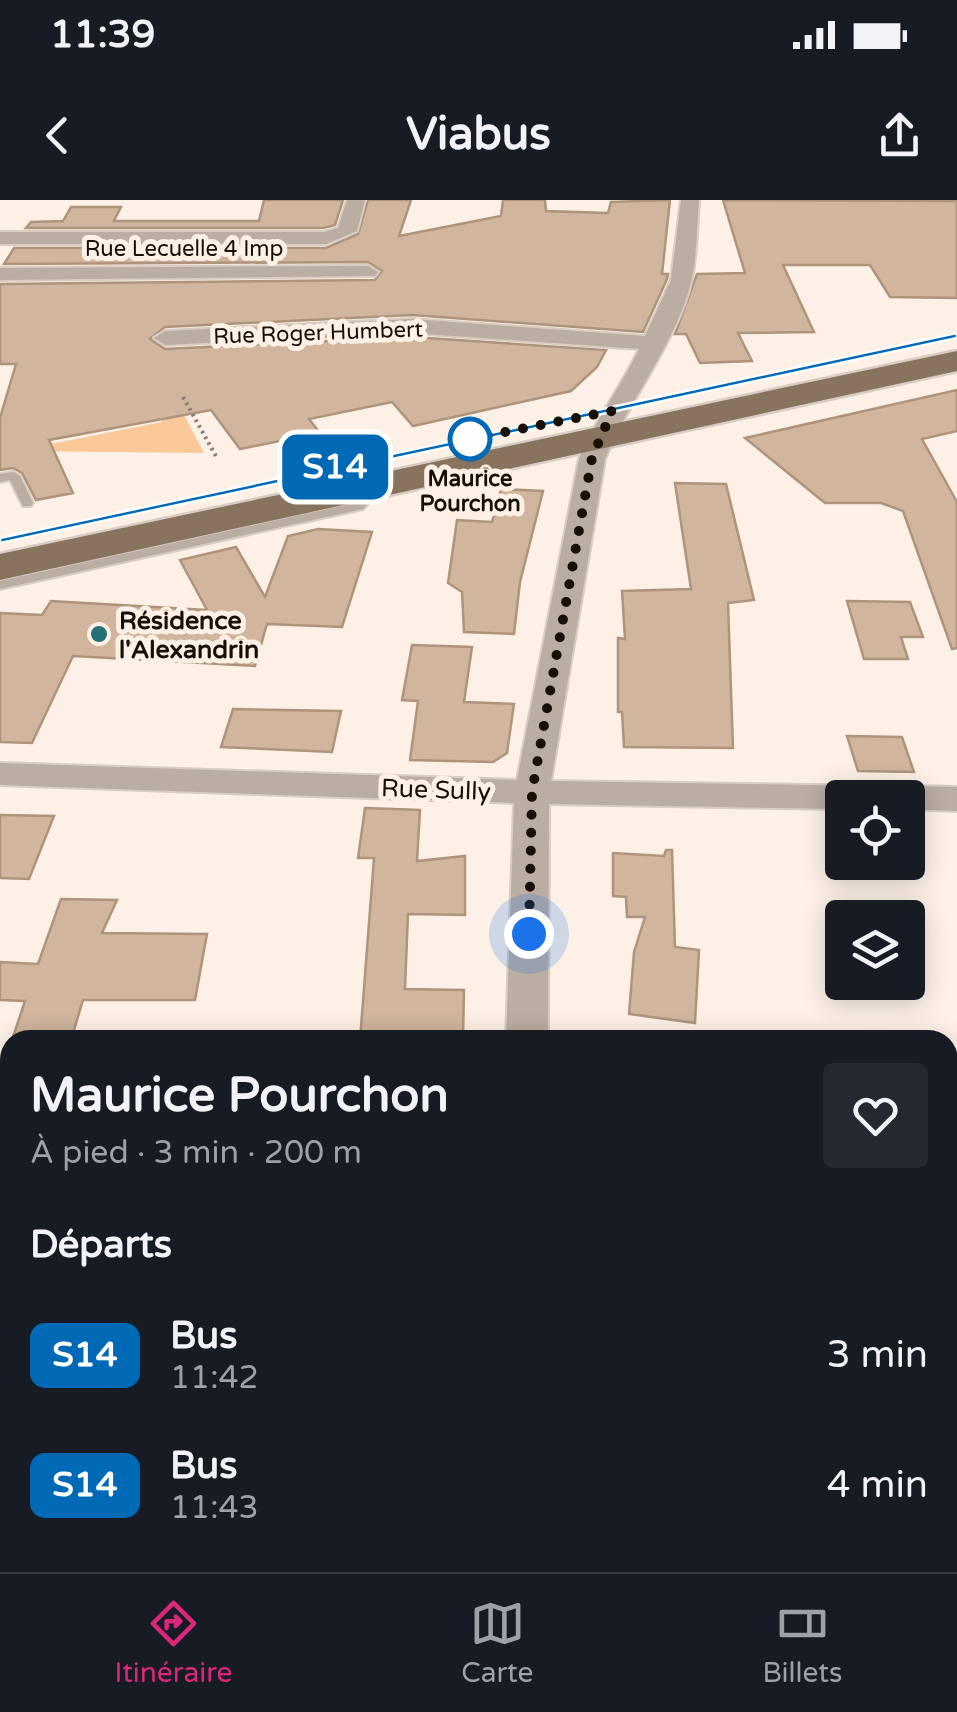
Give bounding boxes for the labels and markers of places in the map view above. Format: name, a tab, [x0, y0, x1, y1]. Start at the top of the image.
marker: Maurice Pourchon	[449, 418, 491, 460]
place label: Maurice Pourchon	[419, 466, 521, 517]
place label: Résidence l'Alexandrin	[119, 606, 259, 665]
marker: Résidence l'Alexandrin	[88, 623, 110, 645]

